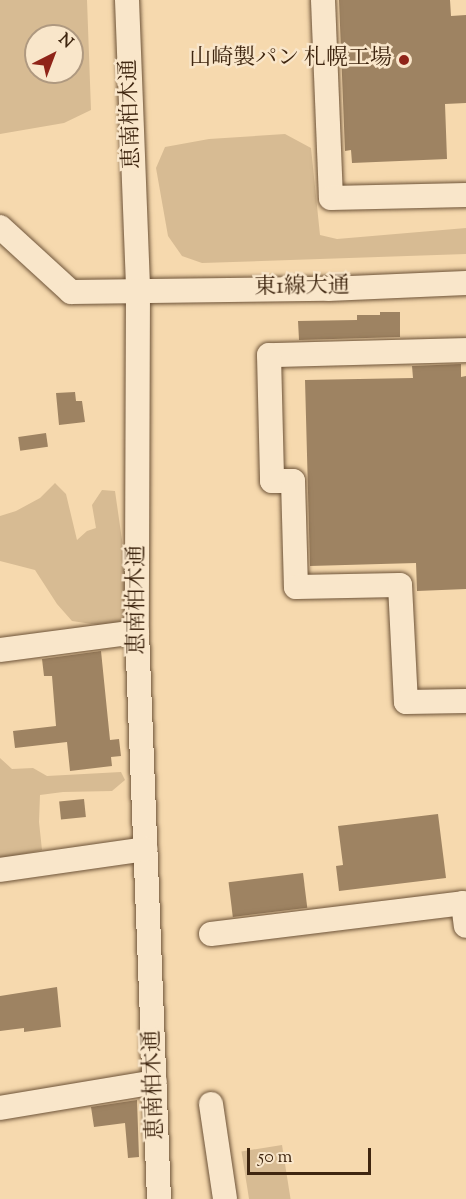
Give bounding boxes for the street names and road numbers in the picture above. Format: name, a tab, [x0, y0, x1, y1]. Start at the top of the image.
street label: 恵南柏木通	[117, 59, 147, 169]
street label: 東1線大通	[254, 274, 350, 302]
street label: 恵南柏木通	[125, 545, 151, 655]
street label: 恵南柏木通	[140, 1030, 170, 1140]

